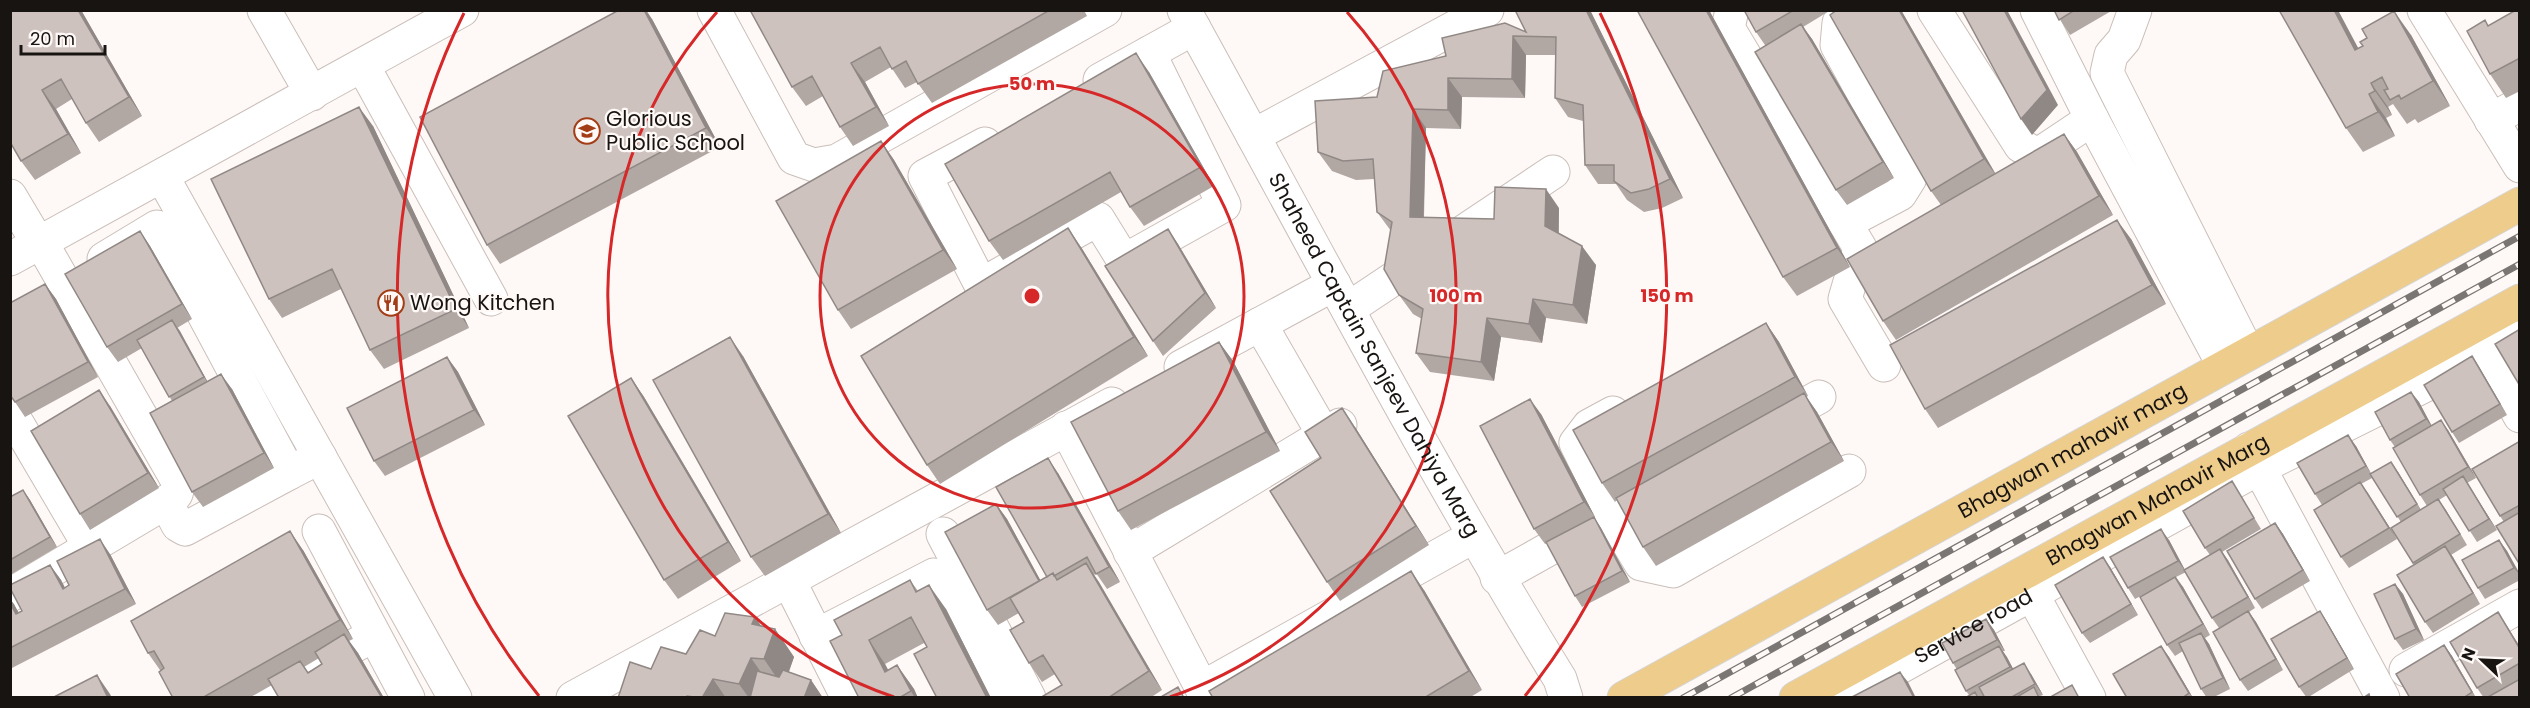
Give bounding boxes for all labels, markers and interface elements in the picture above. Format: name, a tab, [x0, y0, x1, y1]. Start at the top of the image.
scale bar	[21, 18, 105, 56]
text: 20 m	[30, 26, 75, 51]
text: 50 m	[1009, 71, 1055, 96]
place label: Glorious Public School	[606, 104, 745, 157]
school or university icon: Glorious Public School	[572, 116, 602, 146]
street label: Shaheed Captain Sanjeev Dahiya Marg	[1262, 168, 1487, 542]
text: 100 m	[1429, 283, 1483, 308]
text: 150 m	[1640, 283, 1694, 308]
centre of rings	[1022, 286, 1042, 306]
restaurant icon: Wong Kitchen	[376, 288, 406, 318]
place label: Wong Kitchen	[410, 288, 555, 317]
street label: Bhagwan mahavir marg	[1953, 376, 2192, 525]
street label: Bhagwan Mahavir Marg	[2040, 427, 2274, 572]
street label: Service road	[1909, 581, 2038, 670]
north arrow	[2452, 630, 2512, 690]
text: N	[2456, 644, 2482, 664]

